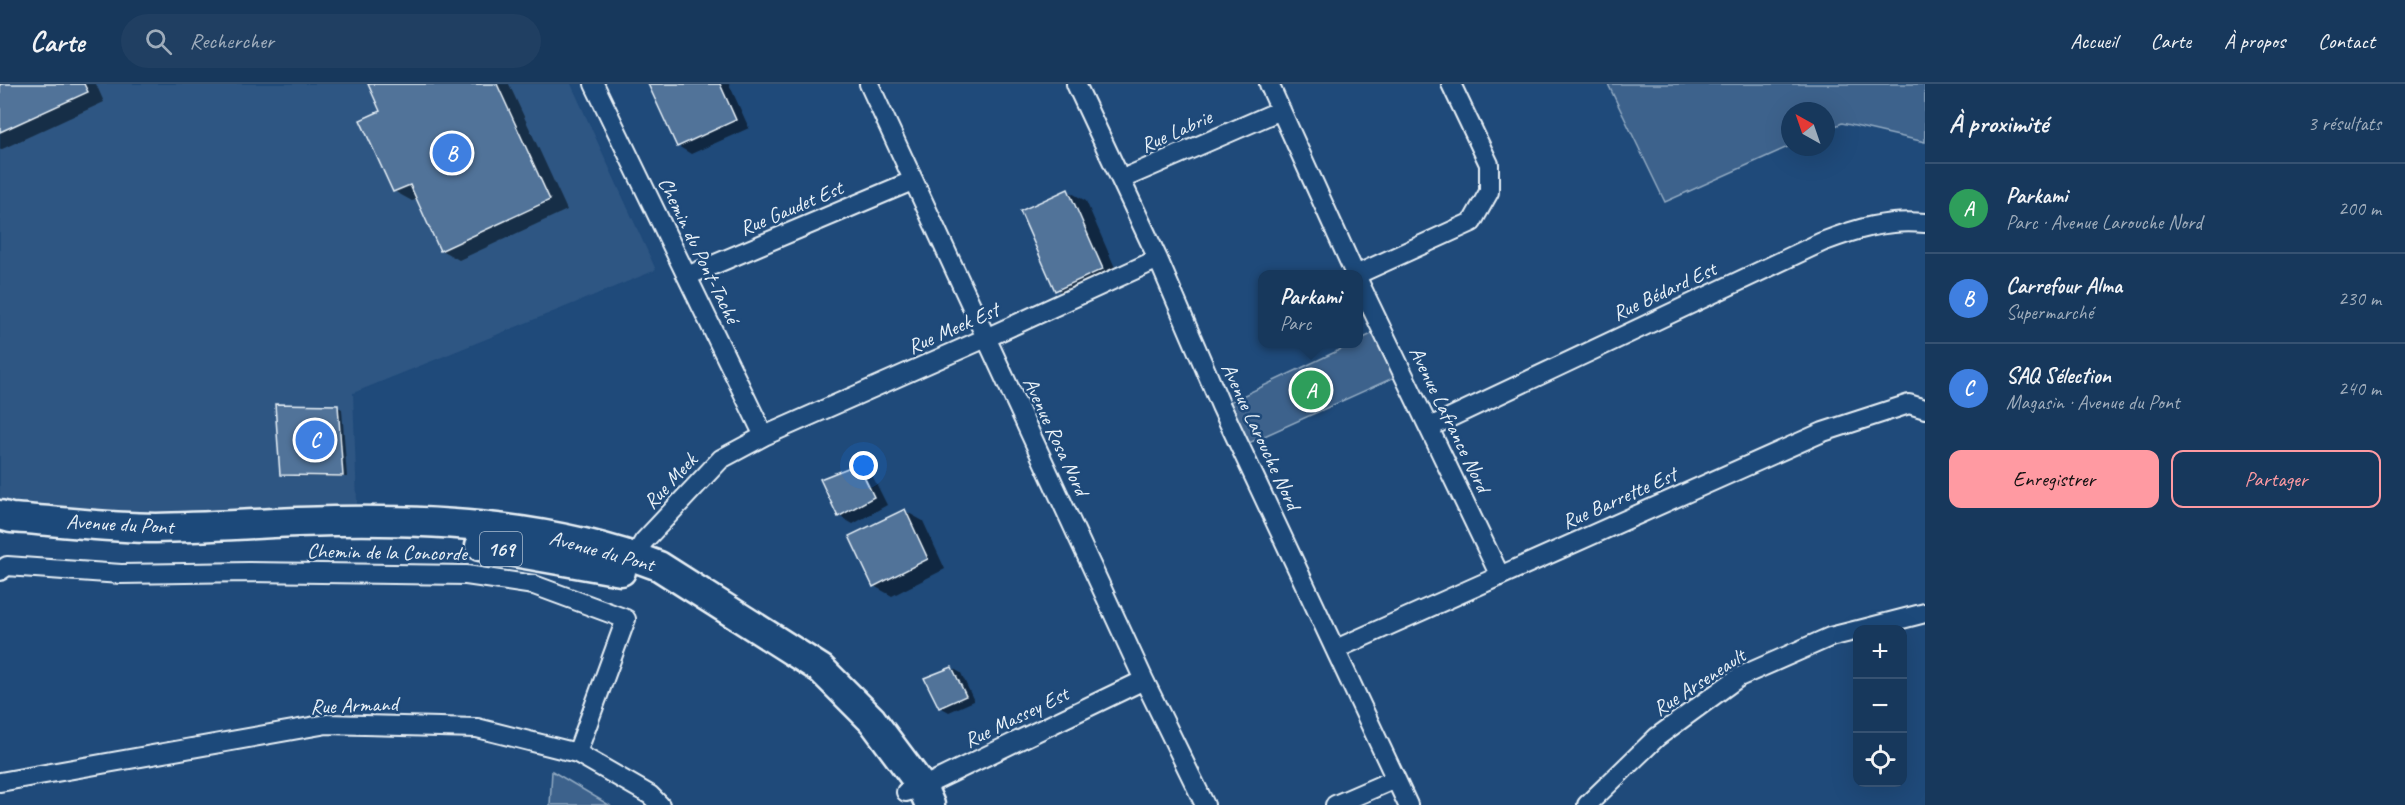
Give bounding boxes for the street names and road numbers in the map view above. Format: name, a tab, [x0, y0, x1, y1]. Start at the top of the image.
street label: Rue Labrie	[1136, 103, 1217, 158]
street label: Chemin du Pont-Taché	[652, 173, 747, 330]
street label: Rue Gaudet Est	[736, 174, 848, 241]
street label: Rue Bédard Est	[1608, 255, 1722, 326]
street label: Rue Meek Est	[903, 295, 1005, 360]
street label: Avenue Lafrance Nord	[1404, 342, 1498, 499]
street label: Avenue Larouche Nord	[1216, 358, 1308, 517]
street label: Avenue Rosa Nord	[1017, 373, 1096, 503]
street label: Rue Meek	[638, 446, 704, 514]
street label: Rue Barrette Est	[1558, 460, 1683, 535]
street label: Avenue du Pont	[66, 508, 176, 540]
street label: Avenue du Pont	[547, 525, 659, 578]
road number: 169	[480, 532, 522, 566]
street label: Chemin de la Concorde	[307, 538, 469, 566]
street label: Rue Arseneault	[1648, 641, 1752, 722]
street label: Rue Massey Est	[960, 680, 1074, 753]
street label: Rue Armand	[310, 690, 402, 720]

